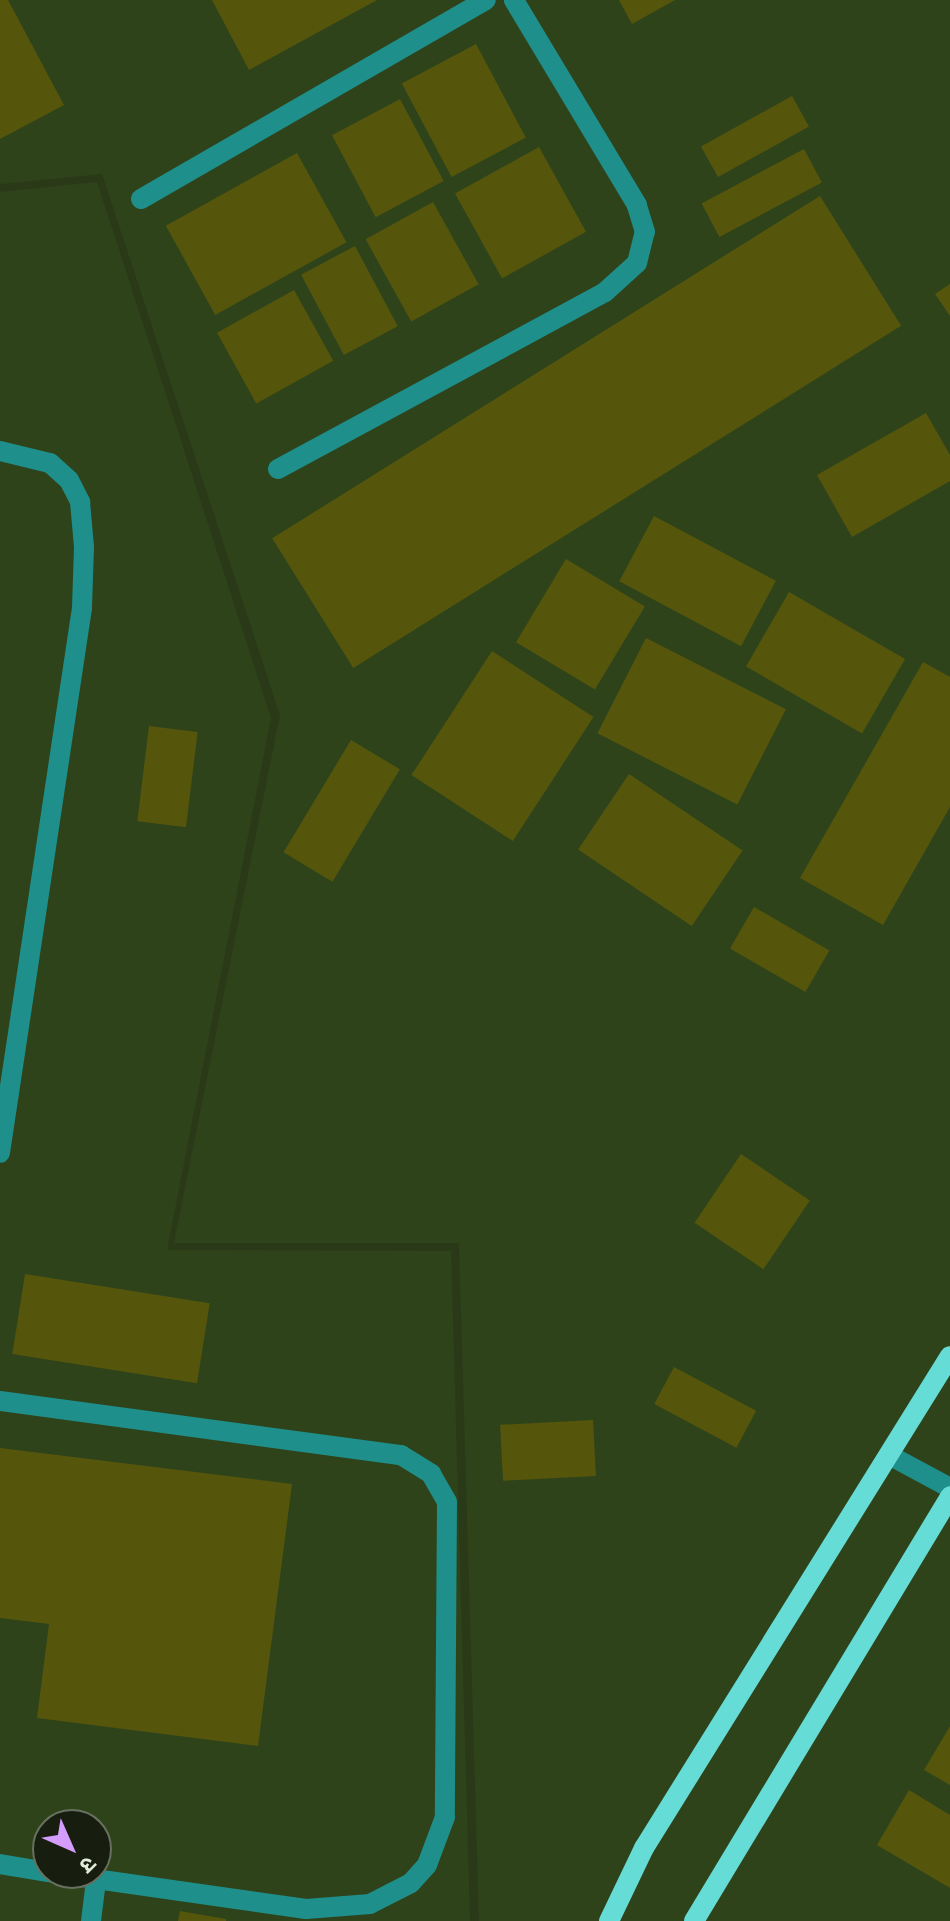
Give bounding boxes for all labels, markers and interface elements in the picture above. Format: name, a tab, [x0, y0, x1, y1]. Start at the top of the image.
north arrow	[32, 1809, 112, 1889]
text: उ	[74, 1851, 102, 1879]

